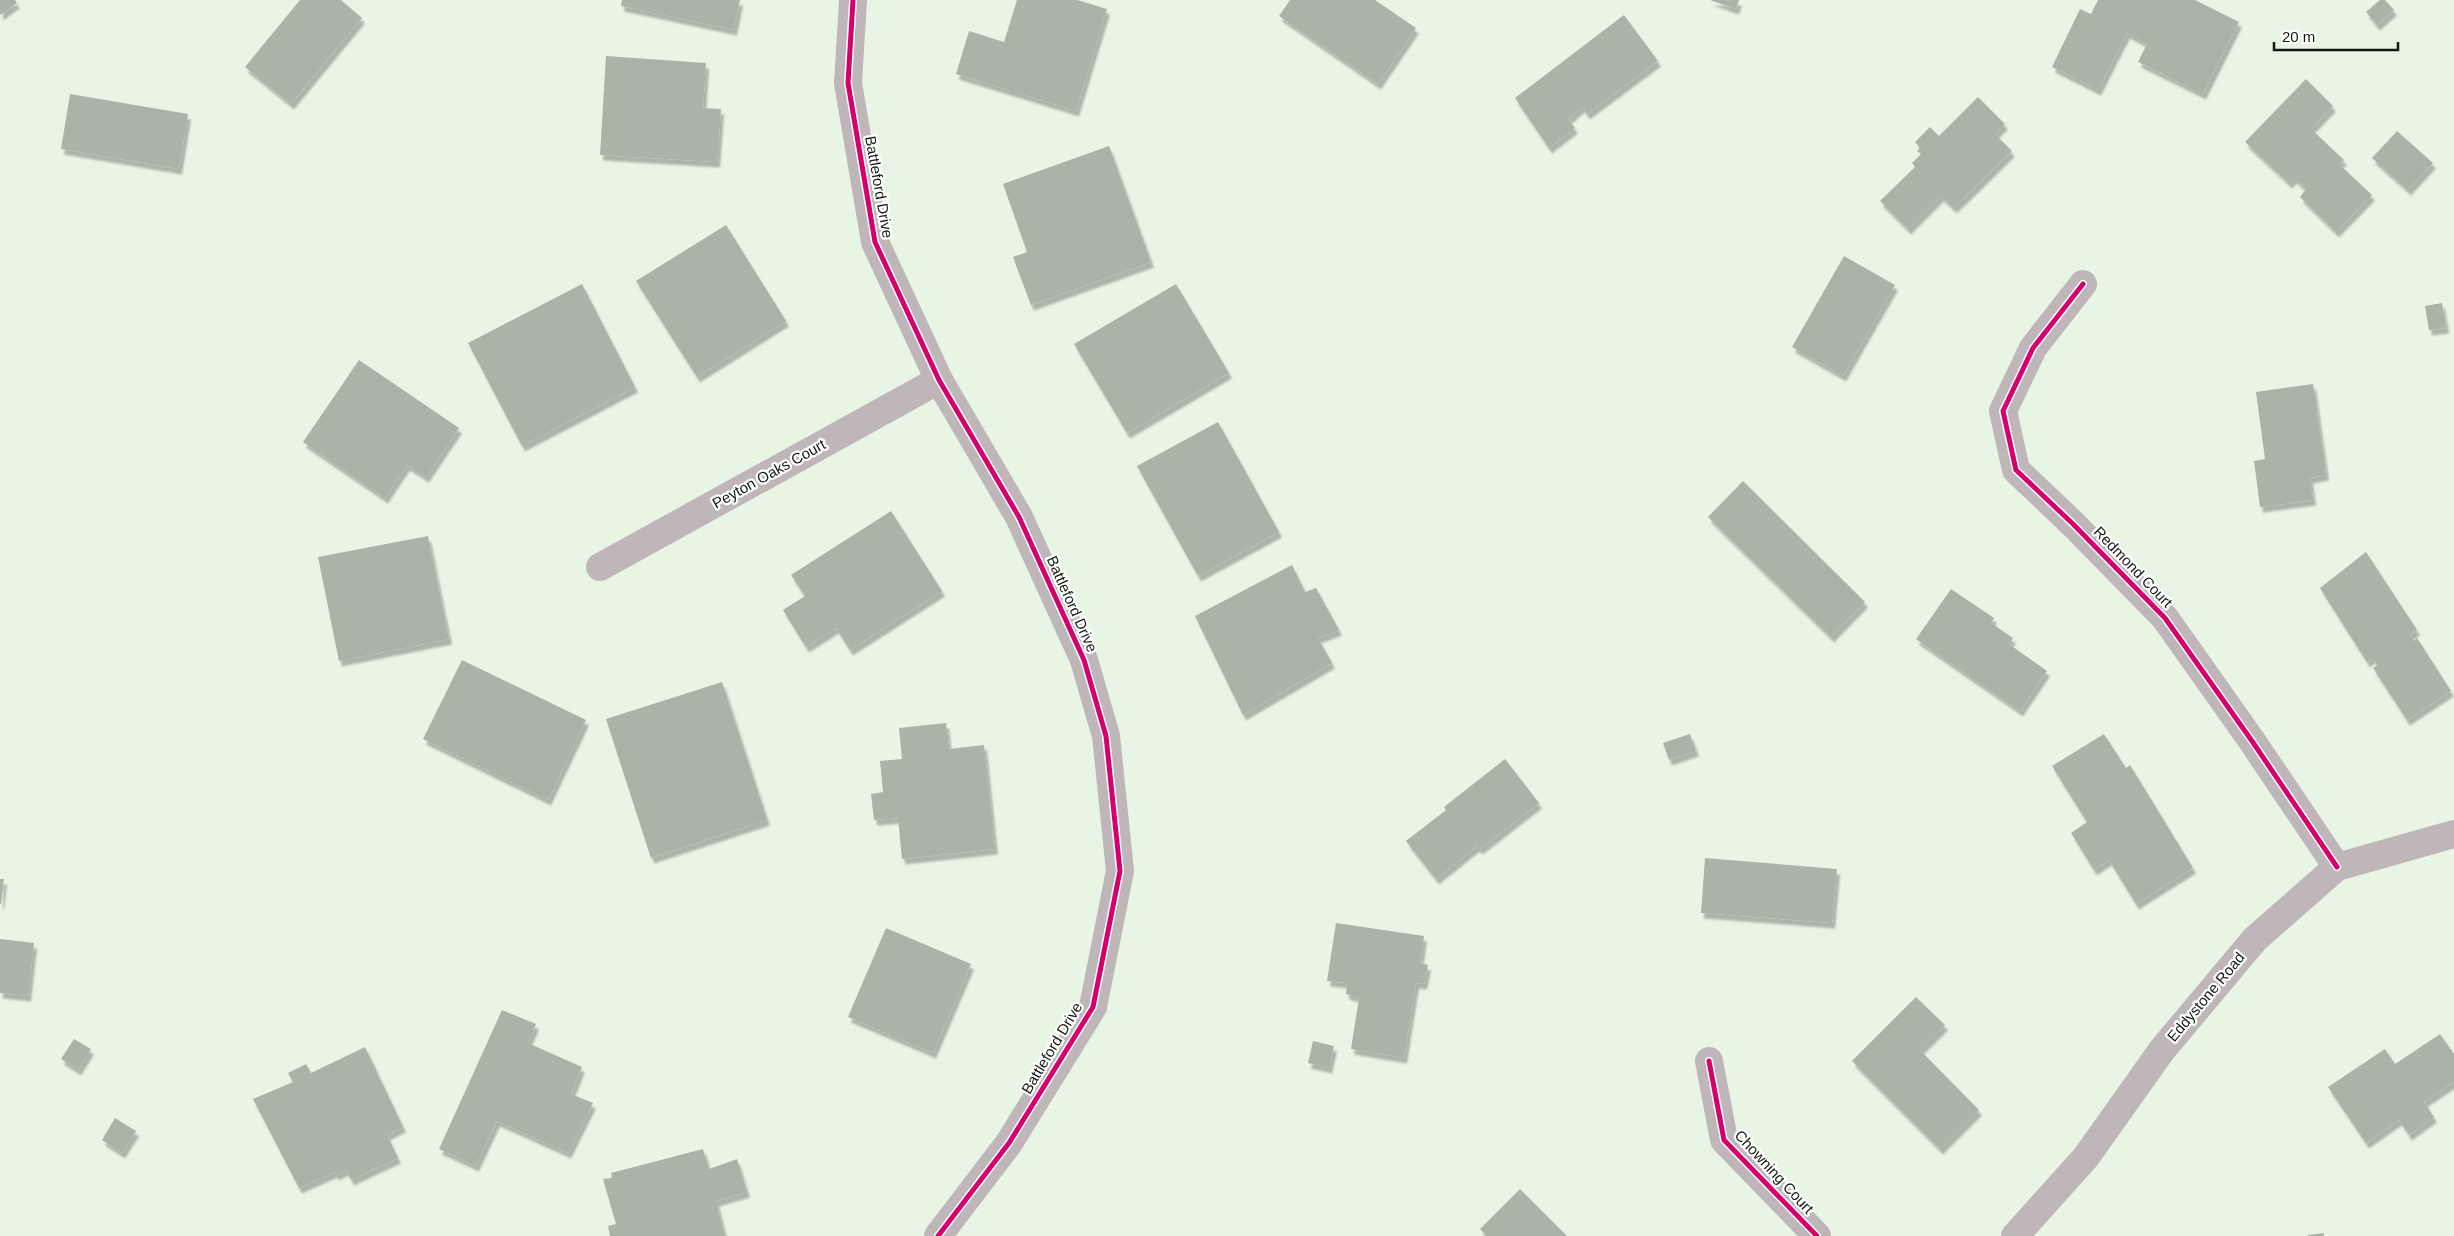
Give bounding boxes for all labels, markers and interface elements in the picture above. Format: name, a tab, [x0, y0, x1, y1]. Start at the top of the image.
scale bar	[2274, 20, 2398, 52]
text: 20 m	[2282, 28, 2315, 45]
street label: Battleford Drive	[862, 135, 897, 239]
street label: Peyton Oaks Court	[709, 435, 829, 512]
street label: Redmond Court	[2090, 523, 2177, 611]
street label: Battleford Drive	[1044, 553, 1101, 654]
street label: Eddystone Road	[2163, 949, 2248, 1045]
street label: Battleford Drive	[1018, 999, 1085, 1096]
street label: Chowning Court	[1731, 1127, 1818, 1217]

